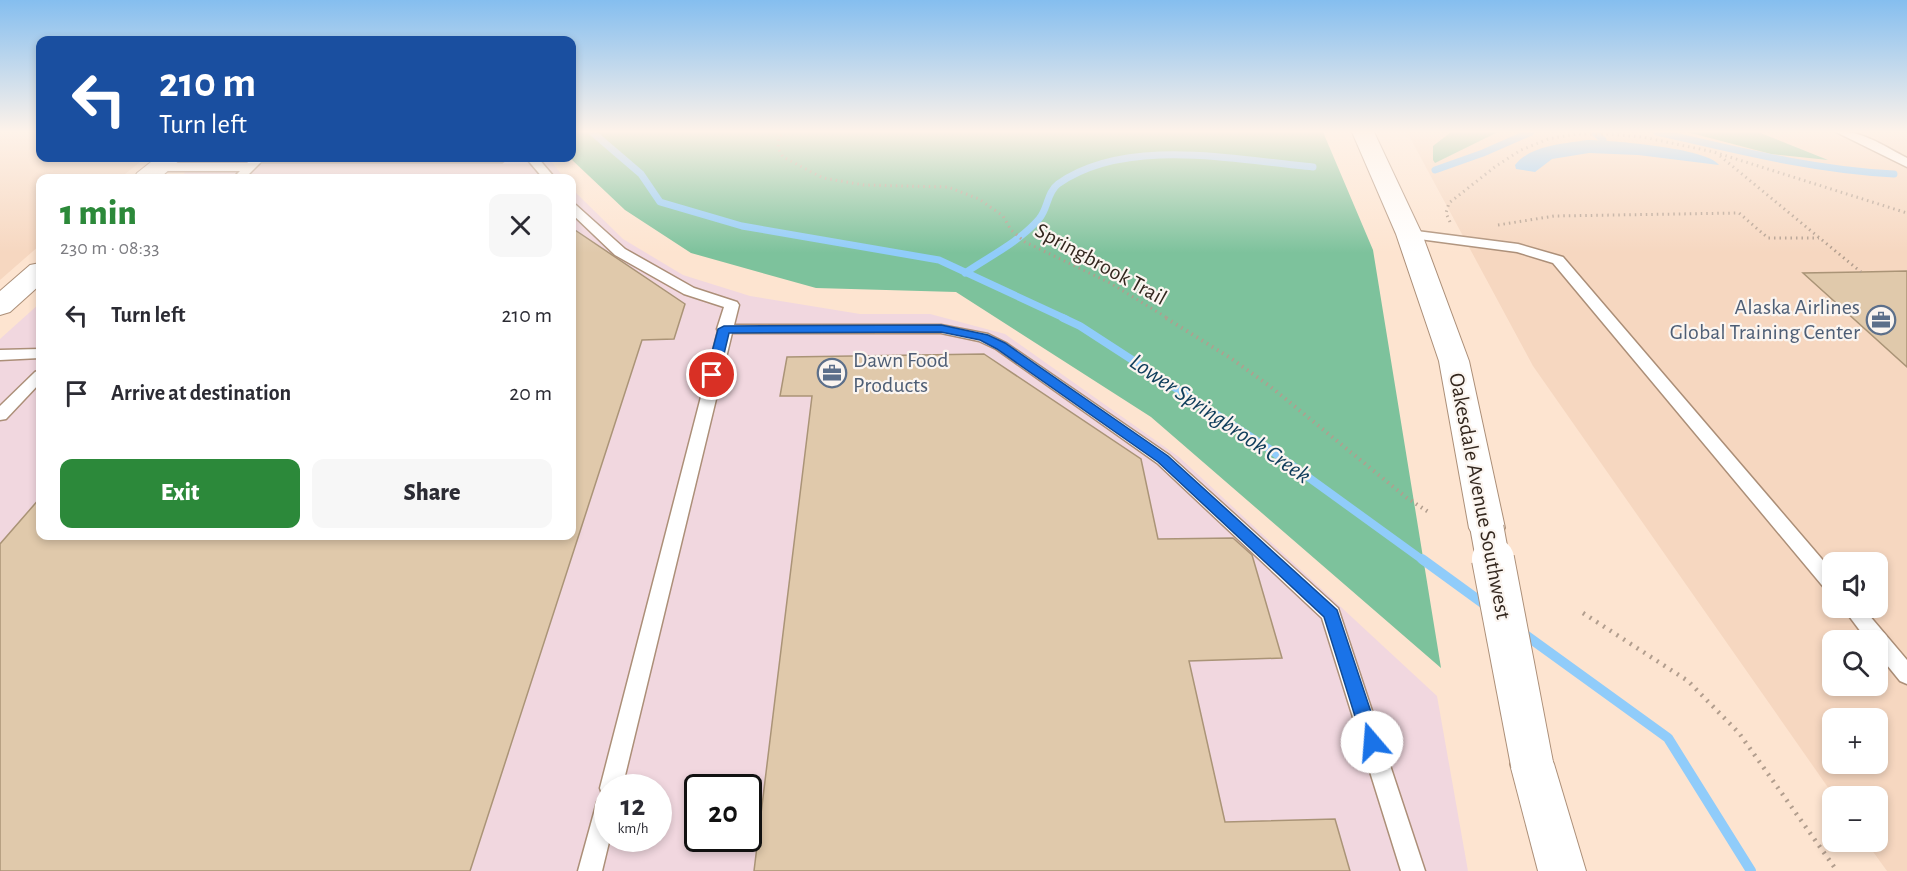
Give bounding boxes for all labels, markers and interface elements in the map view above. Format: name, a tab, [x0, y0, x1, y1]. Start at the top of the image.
icon: left	[60, 60, 138, 138]
text: 210 m	[159, 62, 256, 104]
text: Turn left	[159, 111, 247, 138]
button: close	[489, 194, 552, 257]
text: 1 min	[60, 195, 137, 231]
street label: Springbrook Trail	[1032, 219, 1170, 309]
text: 230 m · 08:33	[60, 238, 159, 258]
place label: Alaska Airlines Global Training Center	[1670, 296, 1860, 343]
icon: left	[60, 299, 93, 332]
text: Turn left	[111, 304, 185, 326]
text: 210 m	[502, 304, 552, 326]
office icon: Alaska Airlines Global Training Center	[1865, 304, 1897, 336]
pin	[686, 349, 737, 400]
place label: Dawn Food Products	[853, 349, 949, 396]
water label: Lower Springbrook Creek	[1125, 350, 1315, 488]
office icon: Dawn Food Products	[816, 357, 848, 389]
icon: arrive	[695, 358, 728, 391]
street label: Oakesdale Avenue Southwest	[1445, 371, 1515, 621]
icon: arrive	[60, 377, 93, 410]
text: Arrive at destination	[111, 382, 291, 404]
text: 20 m	[509, 382, 552, 404]
button: Exit	[60, 459, 300, 528]
button: Share	[312, 459, 552, 528]
map controls	[1822, 552, 1888, 852]
button: sound	[1822, 552, 1888, 618]
button: search	[1822, 630, 1888, 696]
button: +	[1822, 708, 1888, 774]
position arrow	[1340, 710, 1404, 774]
speed limit sign: 20	[684, 774, 762, 852]
button: −	[1822, 786, 1888, 852]
text: 12	[621, 791, 645, 821]
text: km/h	[618, 821, 648, 836]

